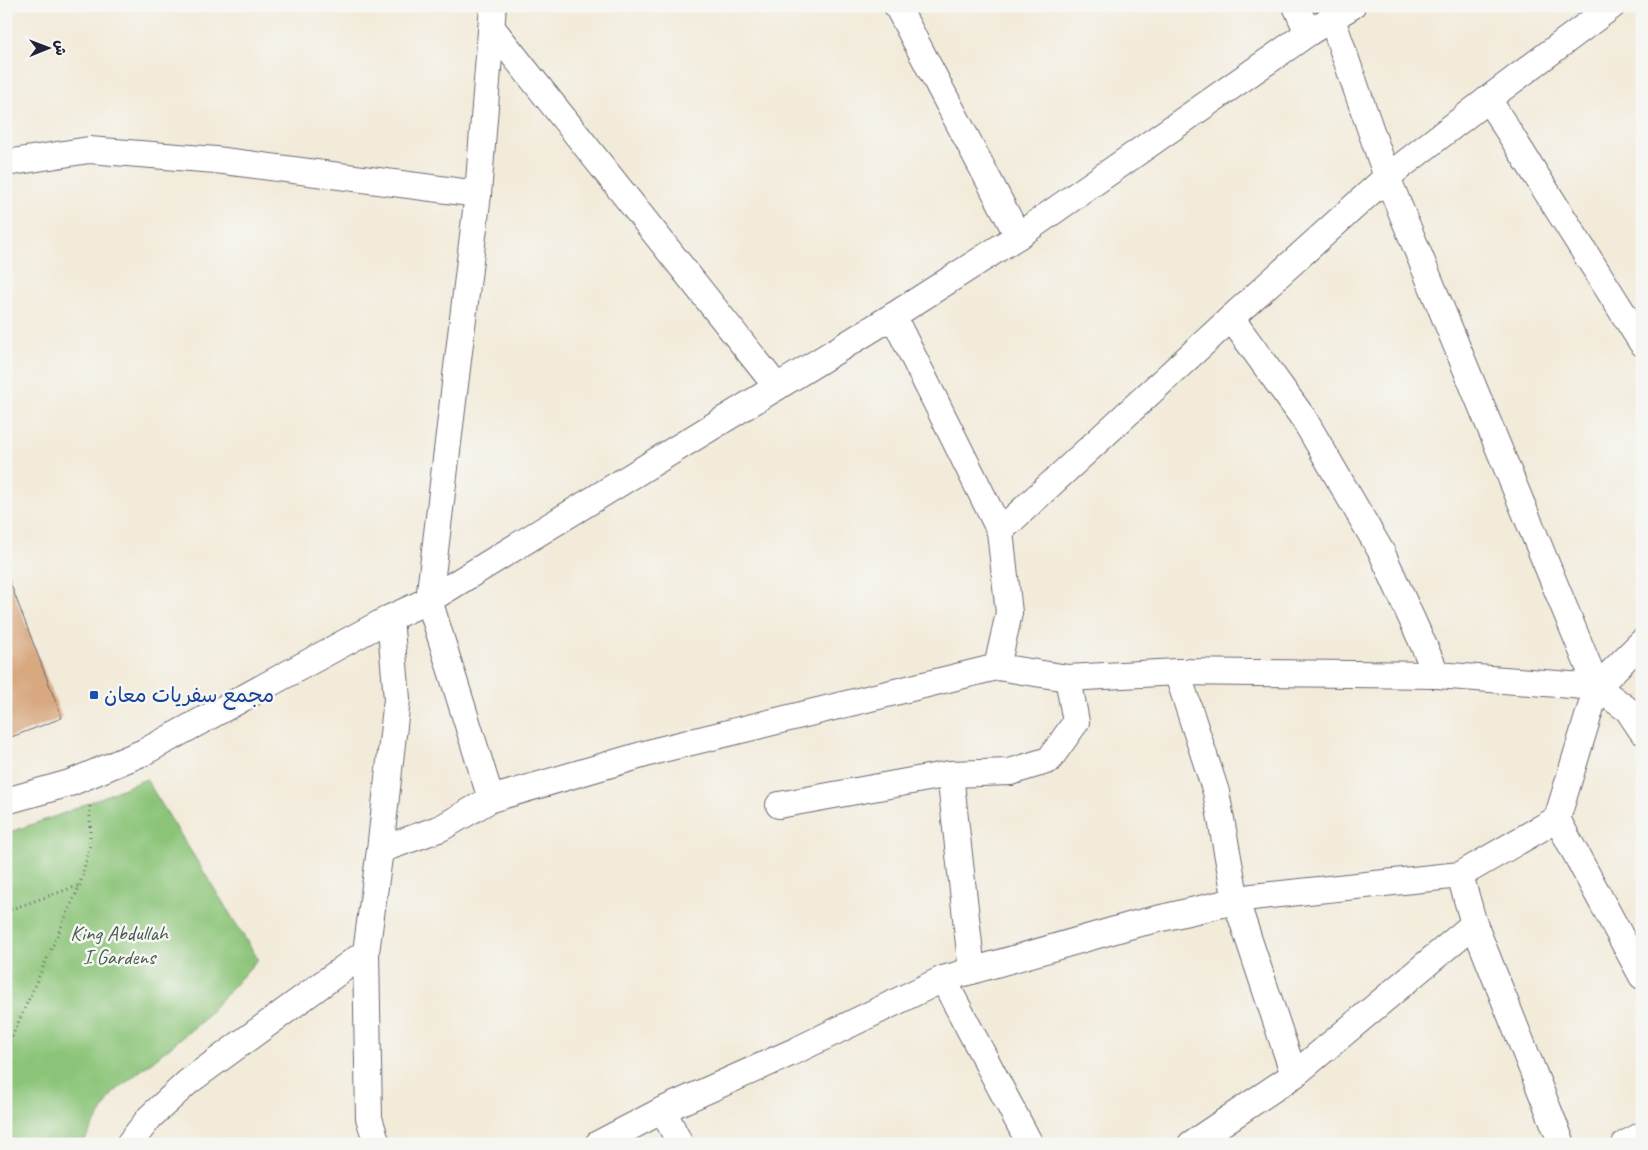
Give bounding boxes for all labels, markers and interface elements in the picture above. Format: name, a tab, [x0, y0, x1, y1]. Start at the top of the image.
north arrow	[22, 22, 72, 72]
text: ش	[52, 40, 69, 56]
place label: مجمع سفريات معان	[104, 682, 274, 710]
marker: مجمع سفريات معان	[88, 689, 100, 701]
park label: King Abdullah I Gardens	[70, 920, 169, 970]

